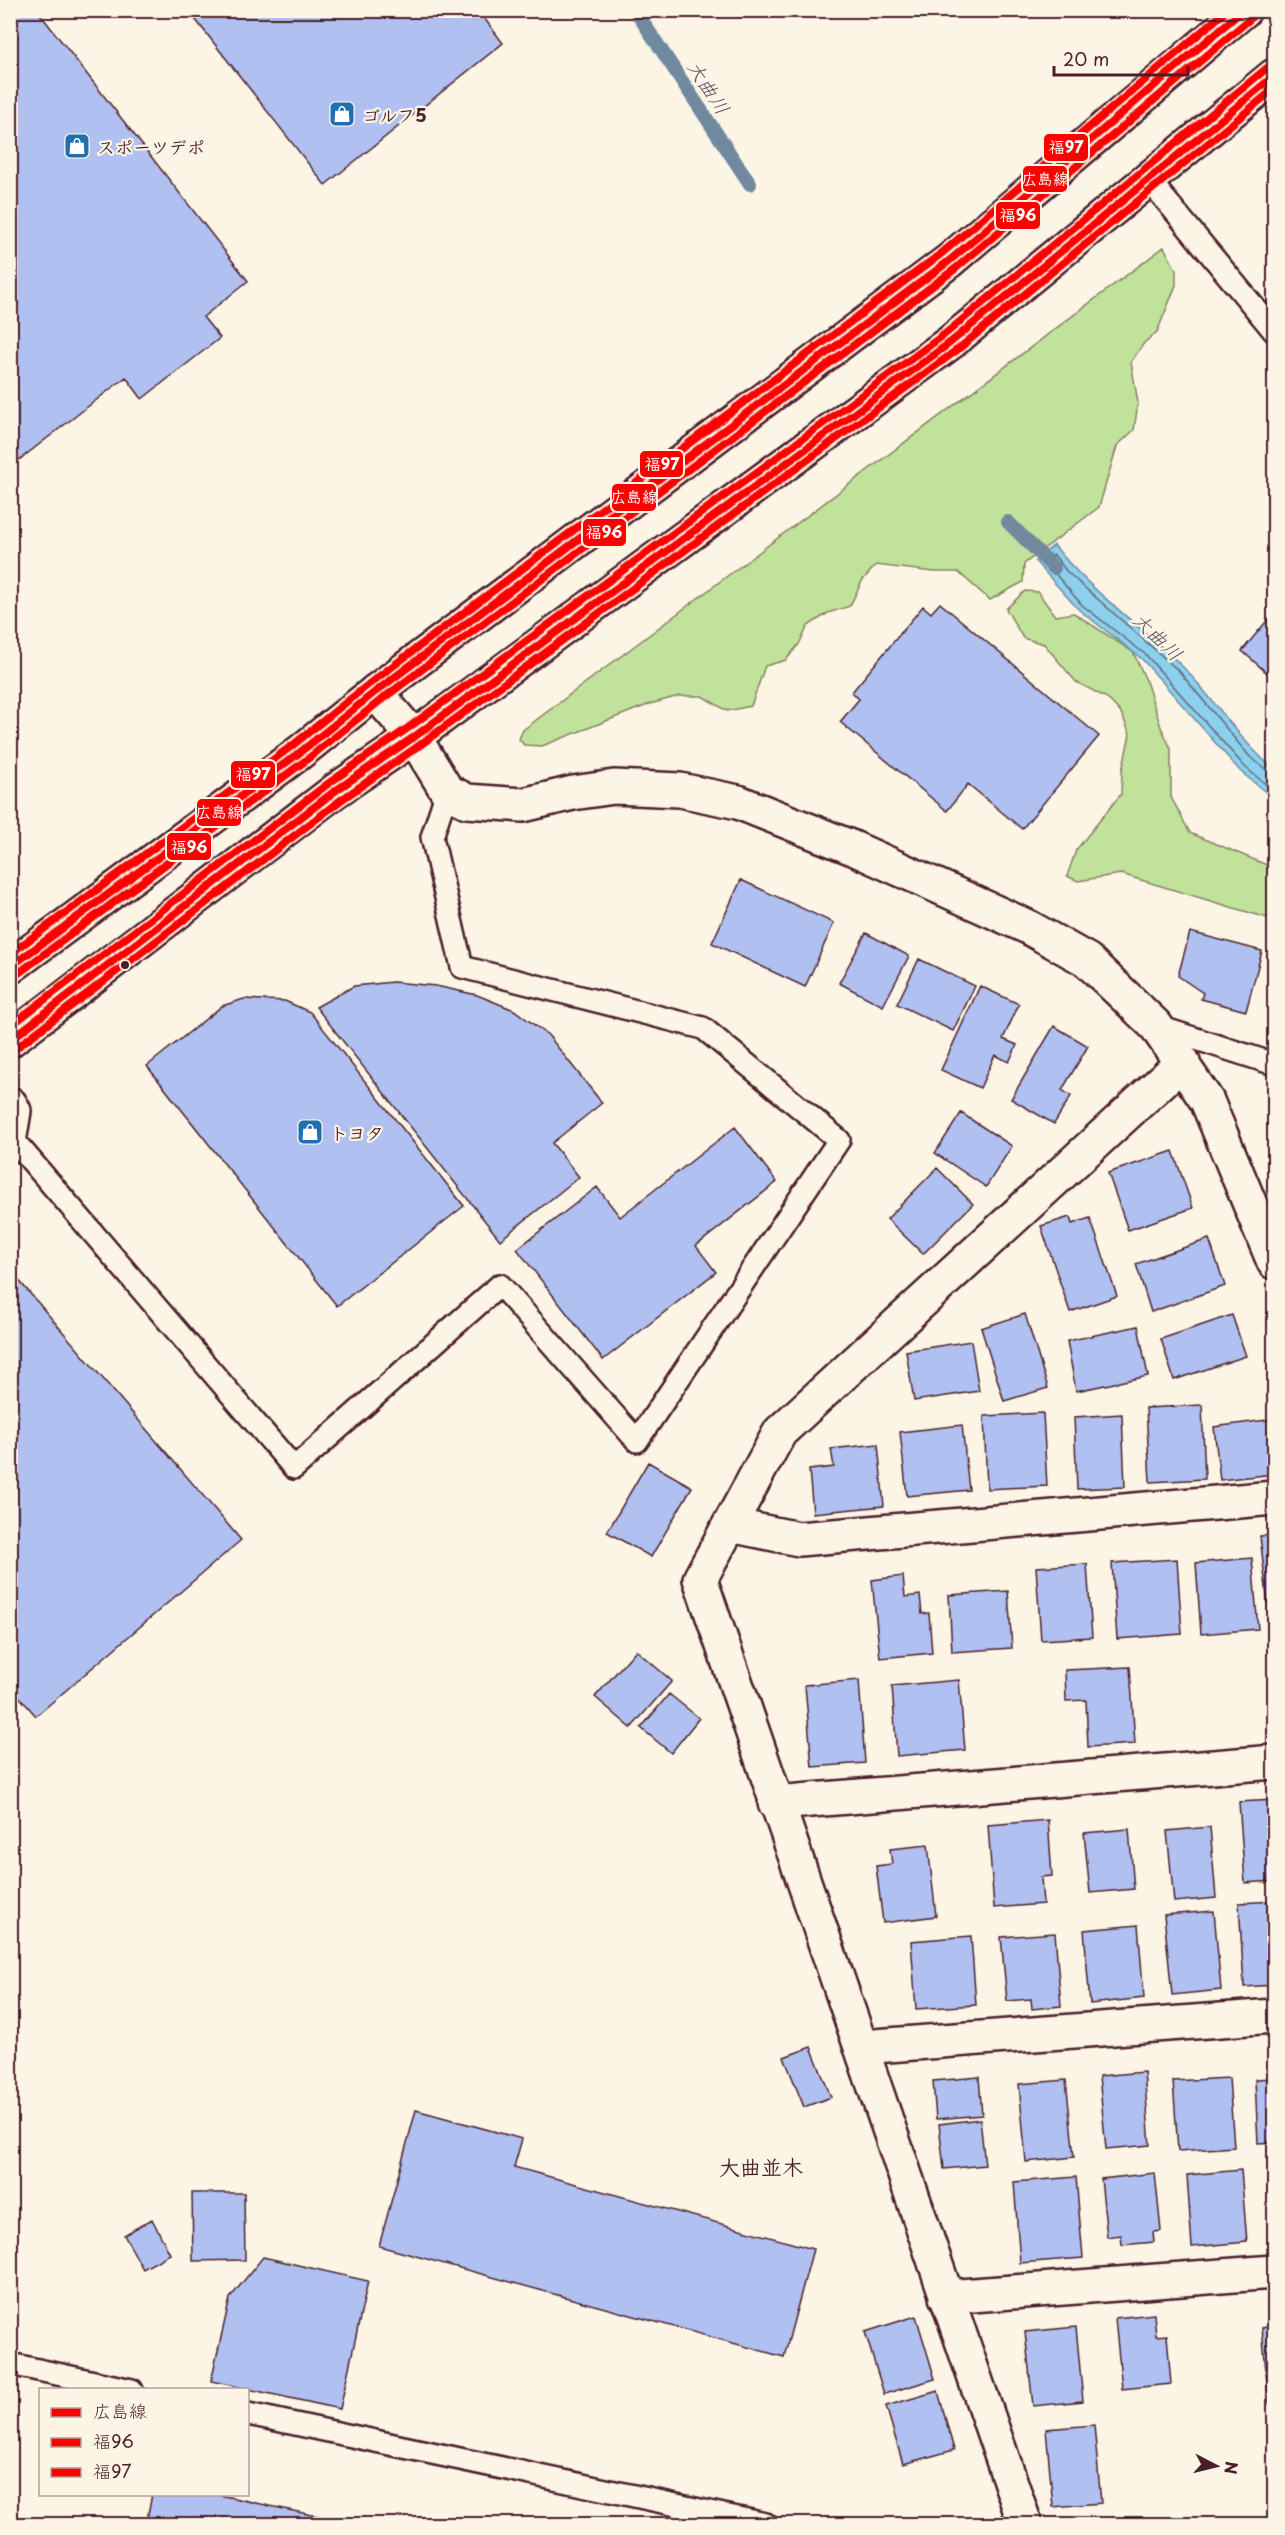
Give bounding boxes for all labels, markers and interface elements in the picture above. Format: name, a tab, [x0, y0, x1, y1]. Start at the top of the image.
scale bar	[1054, 39, 1188, 77]
text: 20 m	[1063, 45, 1109, 72]
water label: 大曲川	[680, 54, 738, 120]
shop icon: ゴルフ5	[327, 99, 357, 129]
place label: ゴルフ5	[362, 101, 427, 128]
shop icon: スポーツデポ	[62, 131, 92, 161]
place label: スポーツデポ	[97, 133, 205, 160]
line badge: 福97	[1043, 133, 1089, 162]
text: 福97	[1049, 134, 1084, 158]
line badge: 広島線	[1022, 165, 1068, 193]
text: 広島線	[1021, 166, 1069, 190]
line badge: 福96	[995, 201, 1041, 230]
text: 福96	[1000, 202, 1036, 226]
line badge: 福97	[639, 450, 684, 478]
text: 福97	[645, 451, 680, 475]
line badge: 広島線	[611, 483, 657, 512]
text: 広島線	[610, 484, 658, 508]
line badge: 福96	[582, 518, 627, 547]
text: 福96	[586, 519, 622, 543]
water label: 大曲川	[1126, 604, 1190, 668]
line badge: 福97	[230, 760, 276, 789]
text: 福97	[236, 761, 271, 785]
line badge: 広島線	[196, 798, 242, 827]
text: 広島線	[195, 799, 243, 823]
line badge: 福96	[166, 832, 212, 861]
text: 福96	[171, 834, 207, 858]
unlabelled marker	[119, 959, 131, 971]
shop icon: トヨタ	[295, 1117, 325, 1147]
place label: トヨタ	[330, 1119, 384, 1146]
district label: 大曲並木	[719, 2150, 803, 2182]
legend	[39, 2388, 249, 2496]
text: 広島線	[93, 2397, 147, 2424]
text: 福96	[93, 2427, 134, 2454]
north arrow	[1186, 2436, 1246, 2496]
text: 福97	[93, 2457, 131, 2484]
text: N	[1219, 2460, 1245, 2476]

